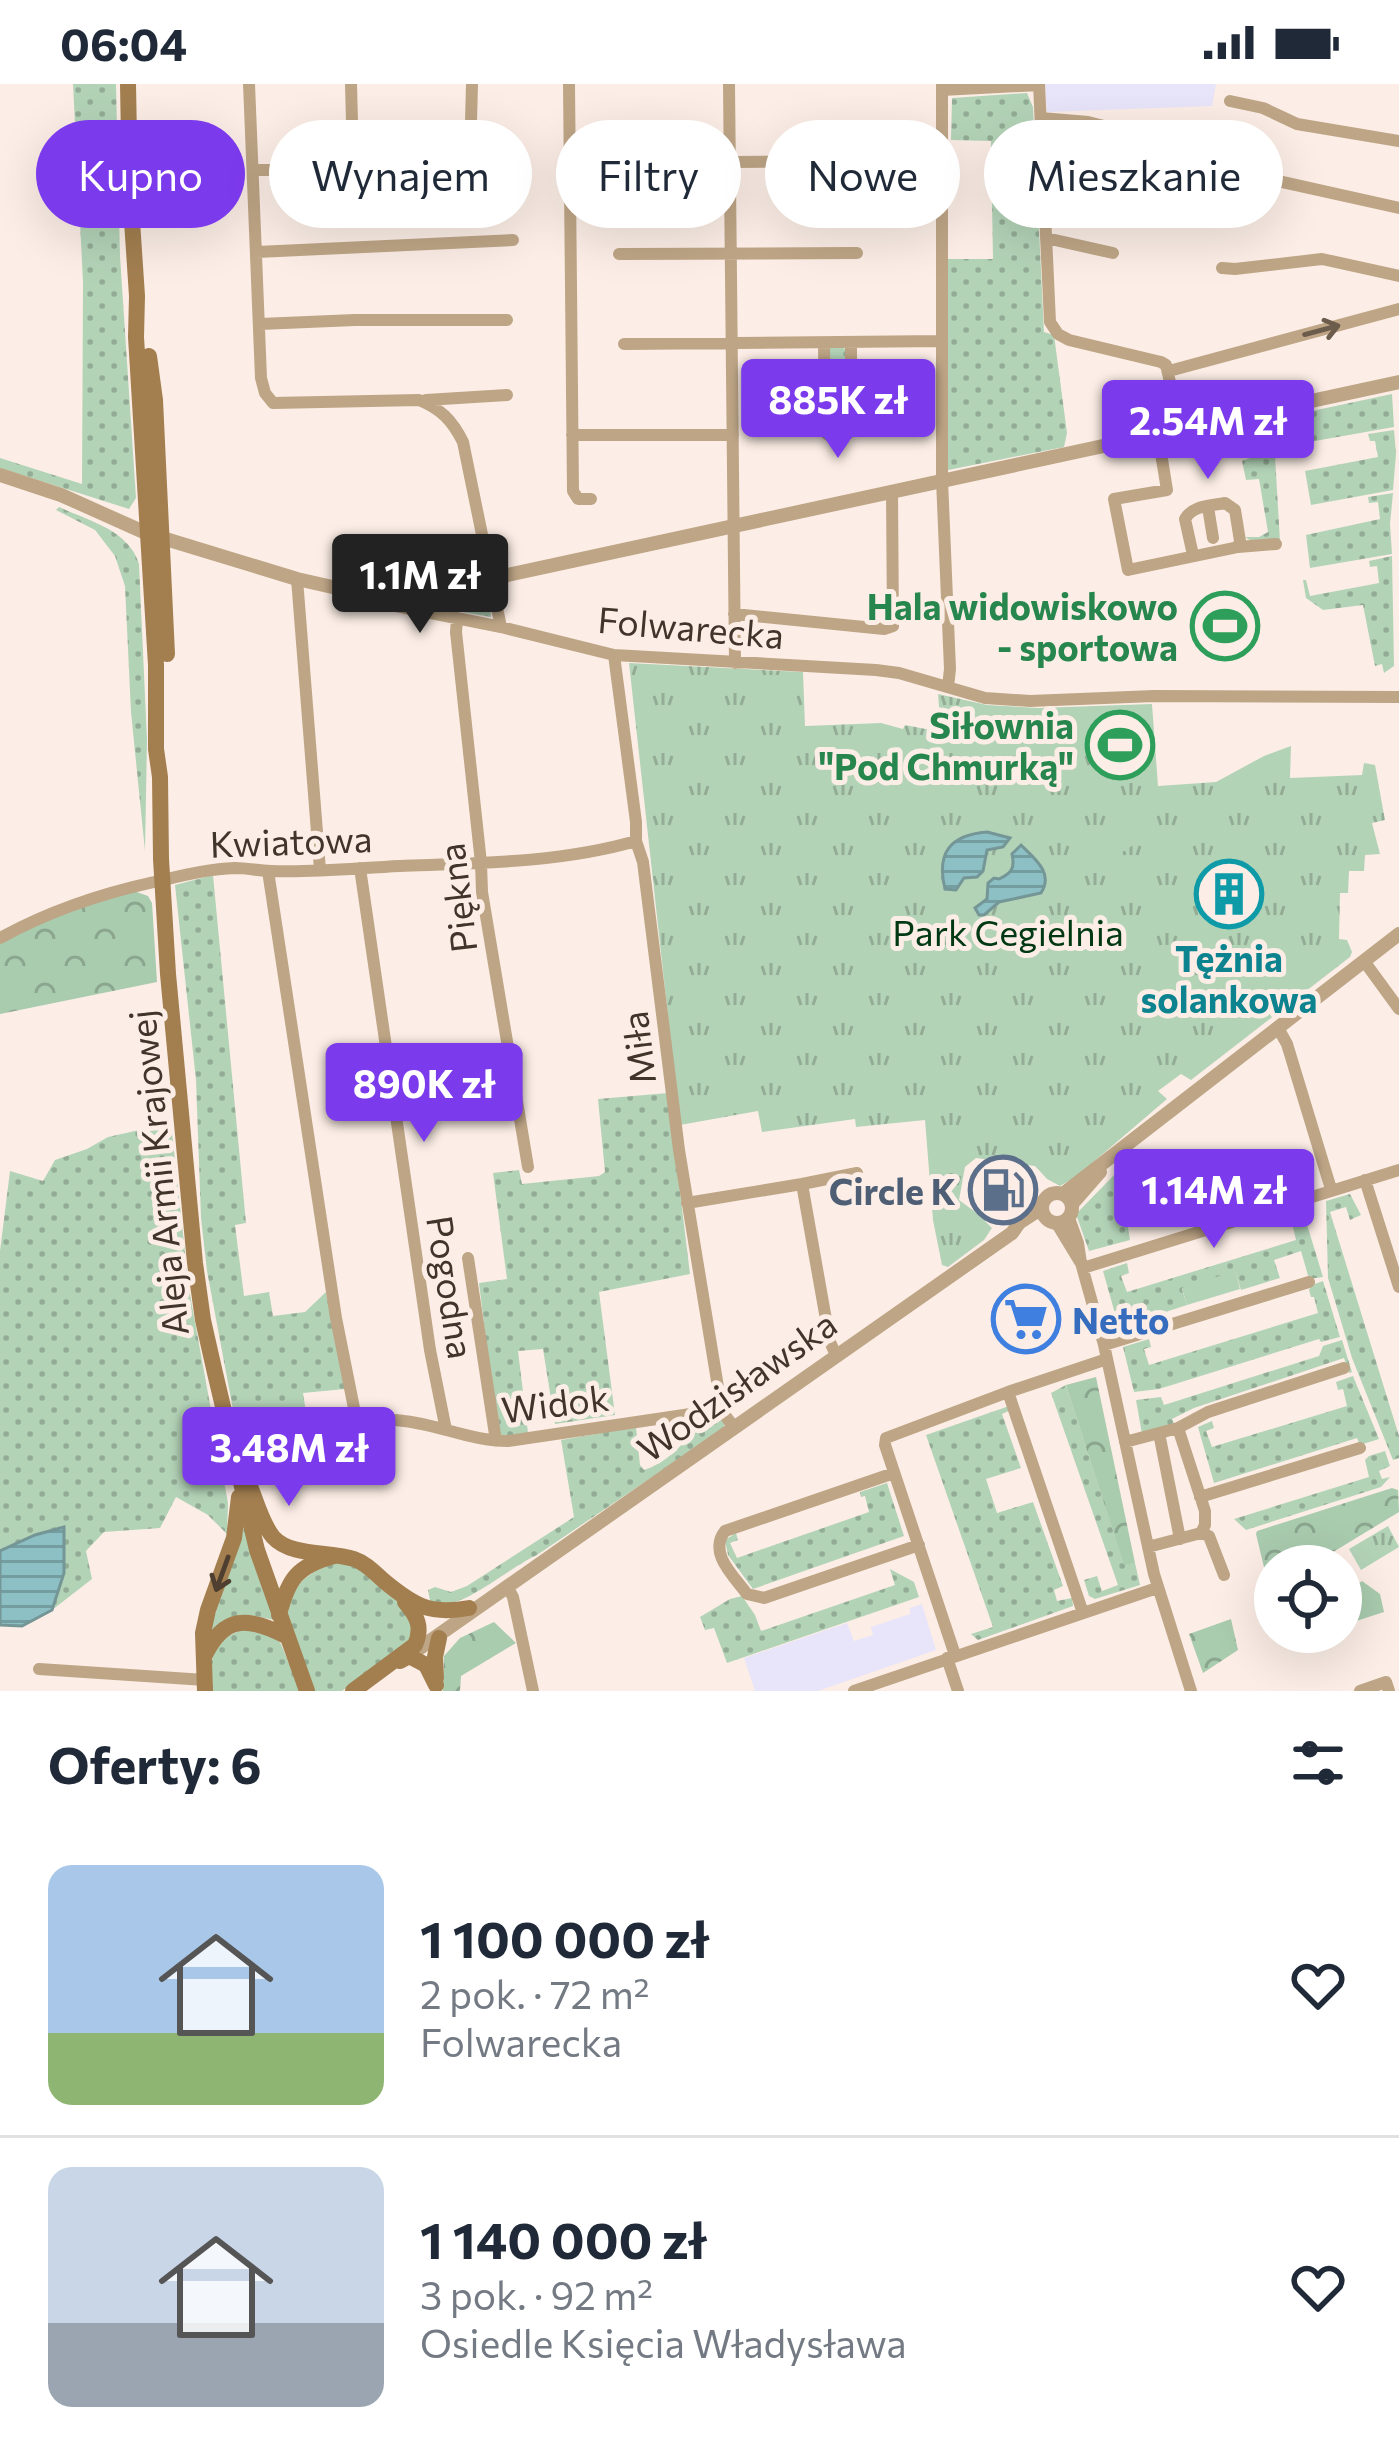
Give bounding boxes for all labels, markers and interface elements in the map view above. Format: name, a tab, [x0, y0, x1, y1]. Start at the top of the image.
text: 06:04	[60, 15, 187, 70]
chip: Kupno	[36, 120, 245, 228]
chip: Wynajem	[269, 120, 532, 228]
chip: Filtry	[556, 120, 741, 228]
chip: Nowe	[765, 120, 960, 228]
chip: Mieszkanie	[984, 120, 1283, 228]
one-way arrow	[1302, 317, 1340, 339]
pin: 885K zł	[727, 359, 949, 461]
text: 885K zł	[768, 374, 908, 422]
pin: 2.54M zł	[1084, 380, 1332, 482]
text: 2.54M zł	[1129, 395, 1287, 443]
pin: 1.1M zł	[309, 534, 531, 636]
text: 1.1M zł	[359, 549, 481, 597]
place label: Hala widowiskowo - sportowa	[867, 583, 1178, 668]
sports icon: Hala widowiskowo - sportowa	[1190, 591, 1260, 661]
street label: Folwarecka	[596, 596, 786, 656]
place label: Siłownia "Pod Chmurką"	[818, 702, 1074, 787]
sports icon: Siłownia "Pod Chmurką"	[1085, 710, 1155, 780]
street label: Kwiatowa	[209, 815, 373, 865]
street label: Piękna	[427, 841, 485, 955]
building icon: Tężnia solankowa	[1194, 859, 1264, 929]
park label: Park Cegielnia	[892, 909, 1124, 953]
place label: Tężnia solankowa	[1141, 935, 1317, 1020]
street label: Aleja Armii Krajowej	[118, 1008, 196, 1338]
street label: Miła	[611, 1009, 663, 1087]
pin: 890K zł	[313, 1043, 535, 1145]
text: 890K zł	[353, 1058, 495, 1106]
pin: 1.14M zł	[1090, 1149, 1338, 1251]
fuel station icon: Circle K	[968, 1155, 1038, 1225]
text: 1.14M zł	[1141, 1164, 1287, 1212]
place label: Circle K	[829, 1168, 956, 1212]
street label: Pogodna	[419, 1212, 485, 1362]
supermarket icon: Netto	[991, 1284, 1061, 1354]
place label: Netto	[1072, 1297, 1170, 1341]
street label: Wodzisławska	[628, 1300, 844, 1470]
street label: Widok	[499, 1374, 611, 1430]
pin: 3.48M zł	[165, 1407, 413, 1509]
text: 3.48M zł	[209, 1422, 369, 1470]
map controls	[1254, 1545, 1362, 1653]
button: locate	[1254, 1545, 1362, 1653]
one-way arrow	[210, 1555, 231, 1592]
icon: filters	[1285, 1730, 1351, 1796]
text: Oferty: 6	[48, 1732, 262, 1795]
text: 1 100 000 zł	[420, 1906, 709, 1969]
icon: home	[144, 1913, 288, 2057]
icon: heart	[1285, 1952, 1351, 2018]
text: 2 pok. · 72 m²	[420, 1969, 649, 2017]
text: Folwarecka	[420, 2017, 622, 2065]
text: 1 140 000 zł	[420, 2207, 707, 2270]
icon: home	[144, 2215, 288, 2359]
icon: heart	[1285, 2254, 1351, 2320]
text: 3 pok. · 92 m²	[420, 2270, 653, 2318]
text: Osiedle Księcia Władysława	[420, 2318, 907, 2366]

